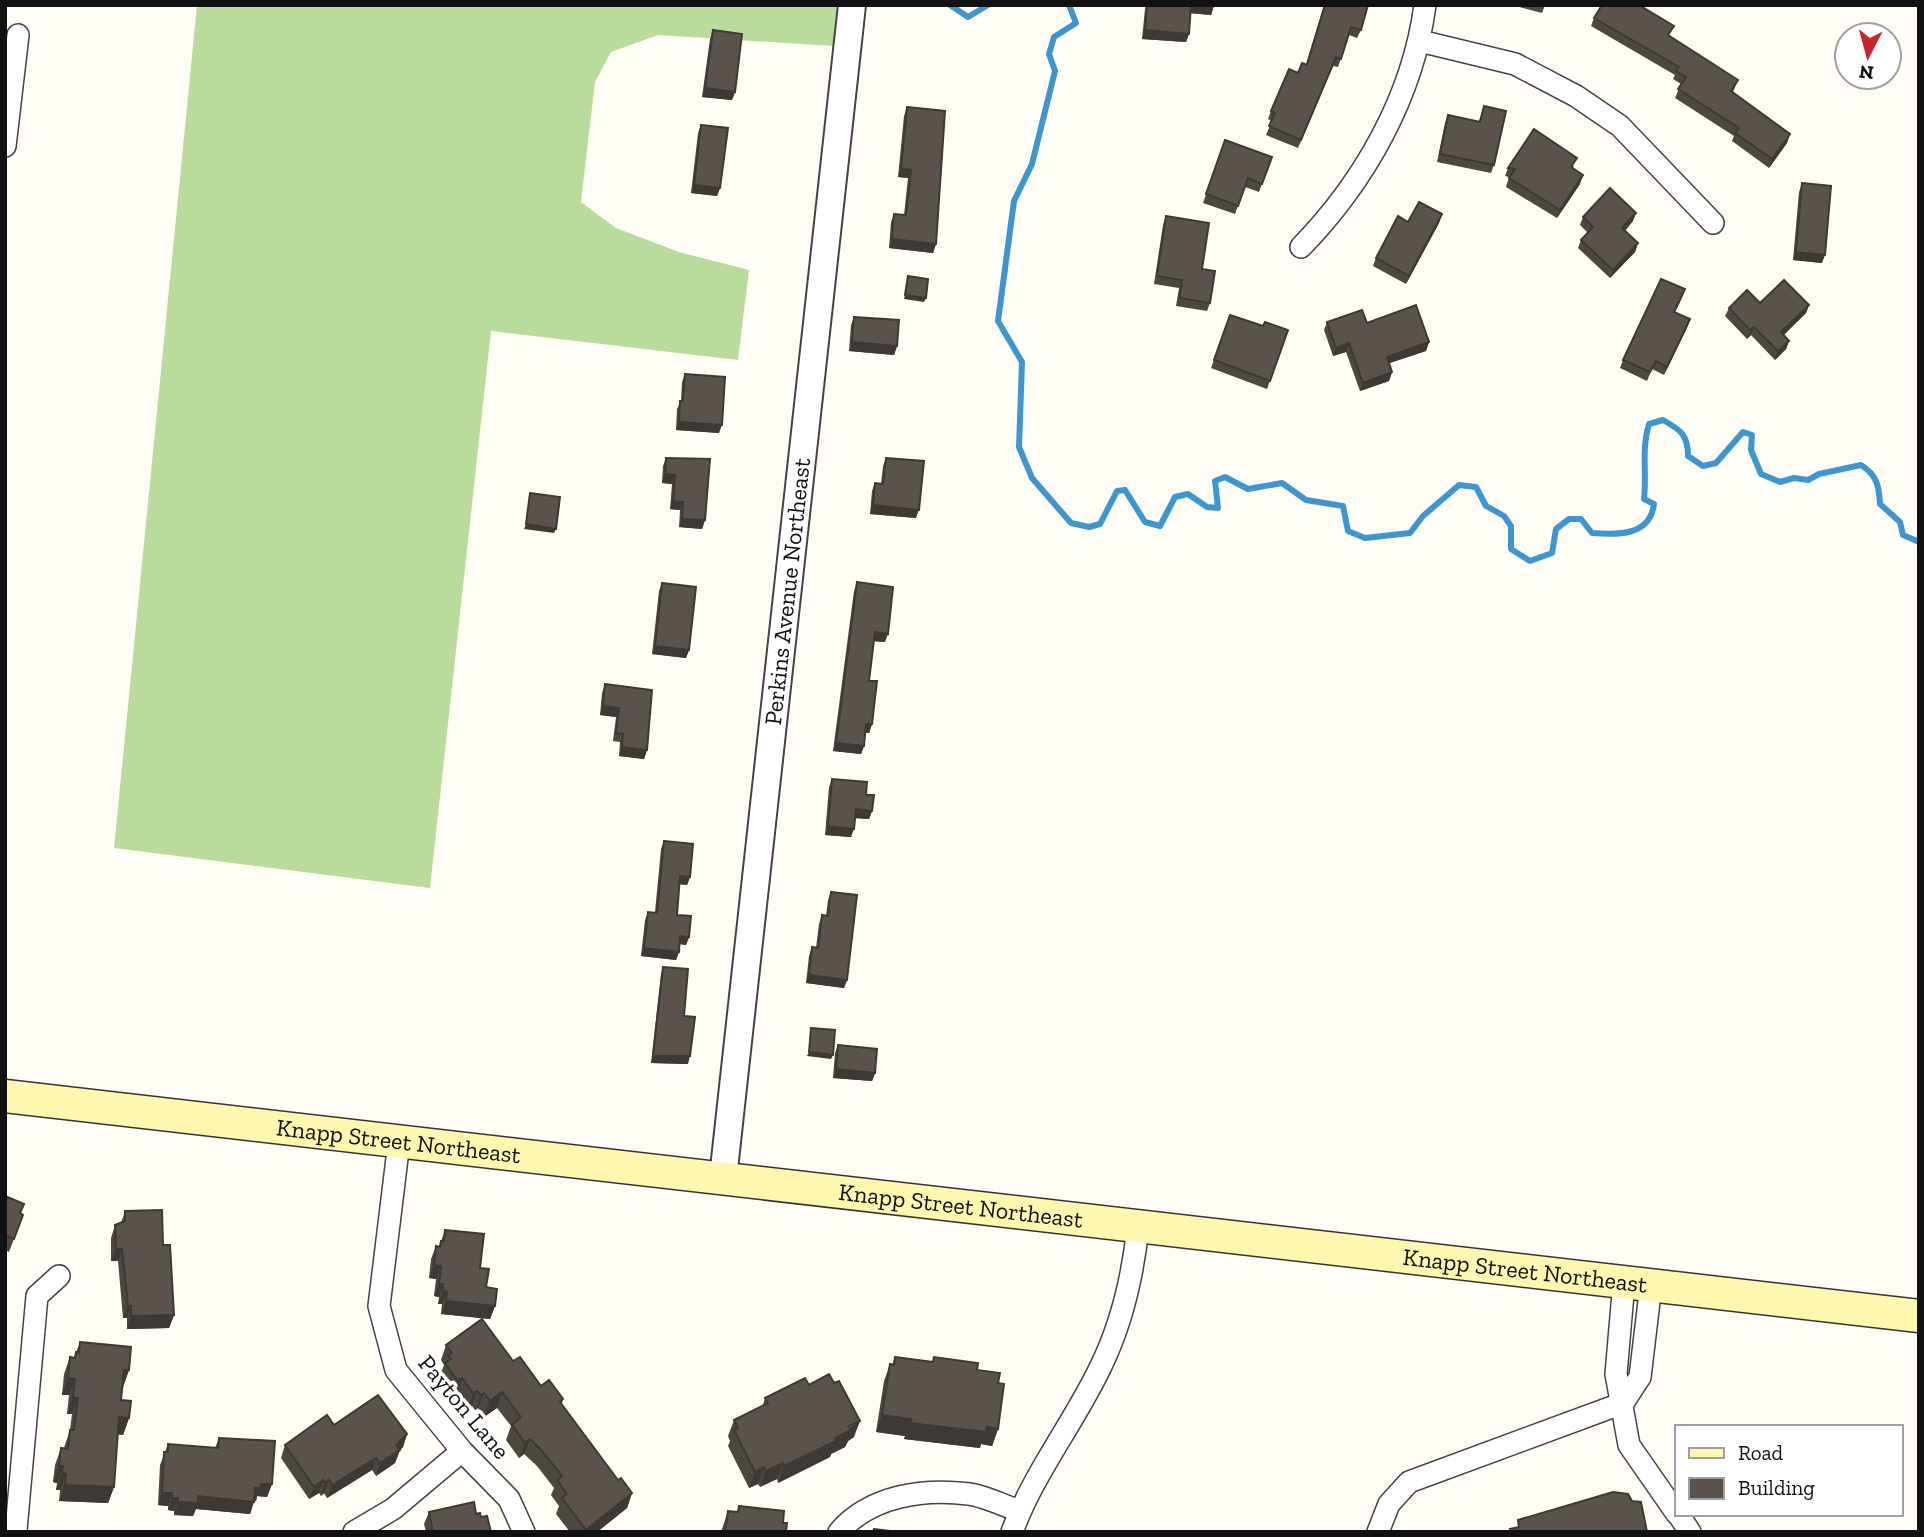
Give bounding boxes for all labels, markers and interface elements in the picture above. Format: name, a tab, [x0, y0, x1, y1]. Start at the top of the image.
north arrow	[1833, 21, 1903, 91]
text: N	[1858, 60, 1875, 85]
street label: Perkins Avenue Northeast	[758, 456, 816, 726]
street label: Knapp Street Northeast	[275, 1112, 522, 1169]
street label: Knapp Street Northeast	[837, 1177, 1085, 1234]
street label: Knapp Street Northeast	[1401, 1242, 1649, 1299]
street label: Payton Lane	[412, 1349, 516, 1465]
legend	[1675, 1425, 1903, 1516]
text: Road	[1738, 1440, 1784, 1465]
text: Building	[1738, 1475, 1815, 1500]

